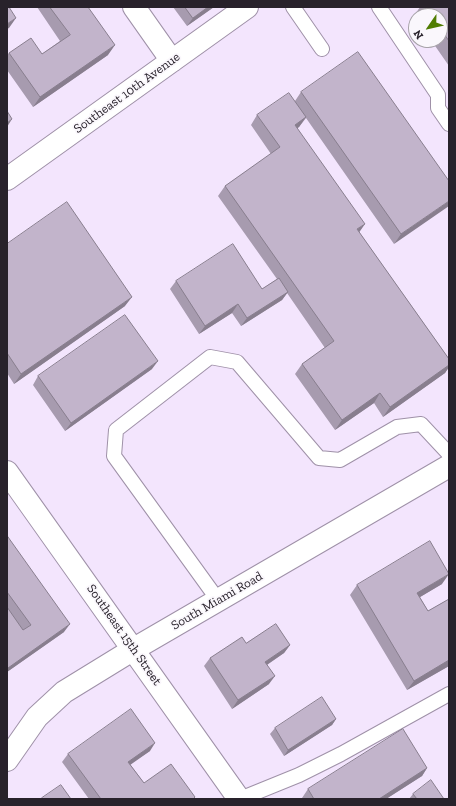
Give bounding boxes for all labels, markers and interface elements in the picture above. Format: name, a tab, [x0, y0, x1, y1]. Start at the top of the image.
north arrow	[408, 8, 448, 48]
text: N	[411, 27, 426, 42]
street label: Southeast 10th Avenue	[71, 49, 183, 137]
street label: South Miami Road	[168, 568, 266, 634]
street label: Southeast 15th Street	[83, 581, 165, 689]

